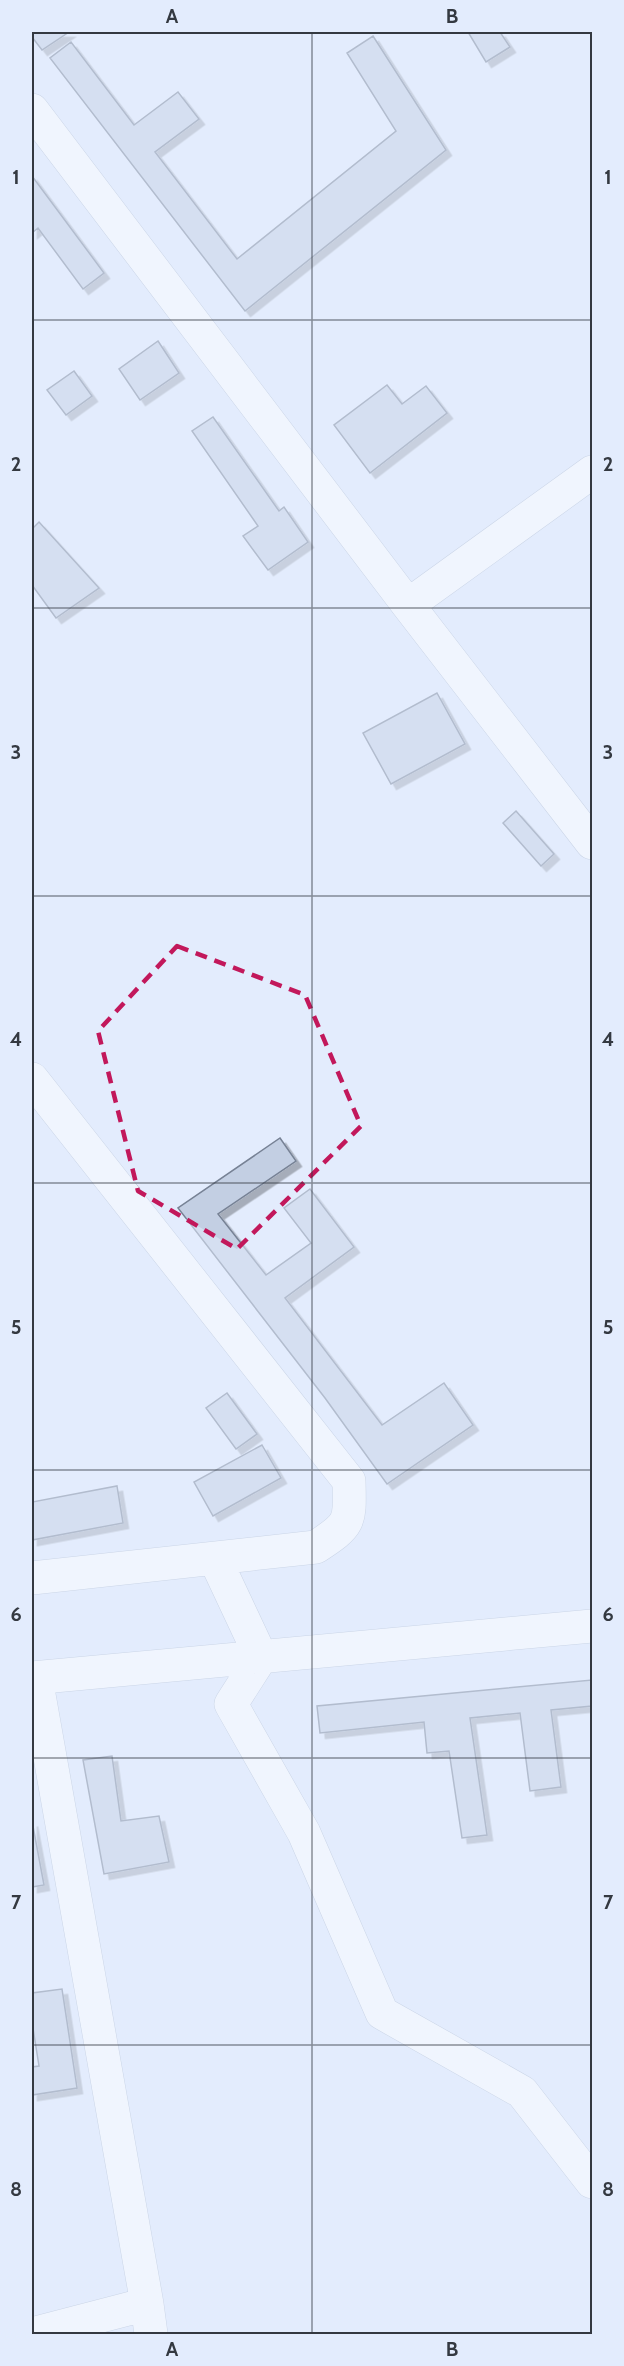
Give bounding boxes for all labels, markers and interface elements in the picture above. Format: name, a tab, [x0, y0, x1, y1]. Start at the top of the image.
text: A	[166, 4, 179, 28]
text: B	[446, 4, 458, 28]
text: 1	[12, 165, 20, 189]
text: 1	[604, 165, 612, 189]
text: 2	[11, 452, 21, 476]
text: 2	[603, 452, 613, 476]
text: 3	[11, 740, 21, 764]
text: 3	[603, 740, 613, 764]
text: 4	[10, 1027, 22, 1051]
text: 4	[602, 1027, 614, 1051]
text: 5	[11, 1315, 21, 1339]
text: 5	[603, 1315, 613, 1339]
text: 6	[10, 1602, 22, 1626]
text: 6	[602, 1602, 614, 1626]
text: 7	[11, 1890, 22, 1914]
text: 7	[603, 1890, 614, 1914]
text: 8	[10, 2177, 22, 2201]
text: 8	[602, 2177, 614, 2201]
text: A	[166, 2337, 179, 2361]
text: B	[446, 2337, 458, 2361]

